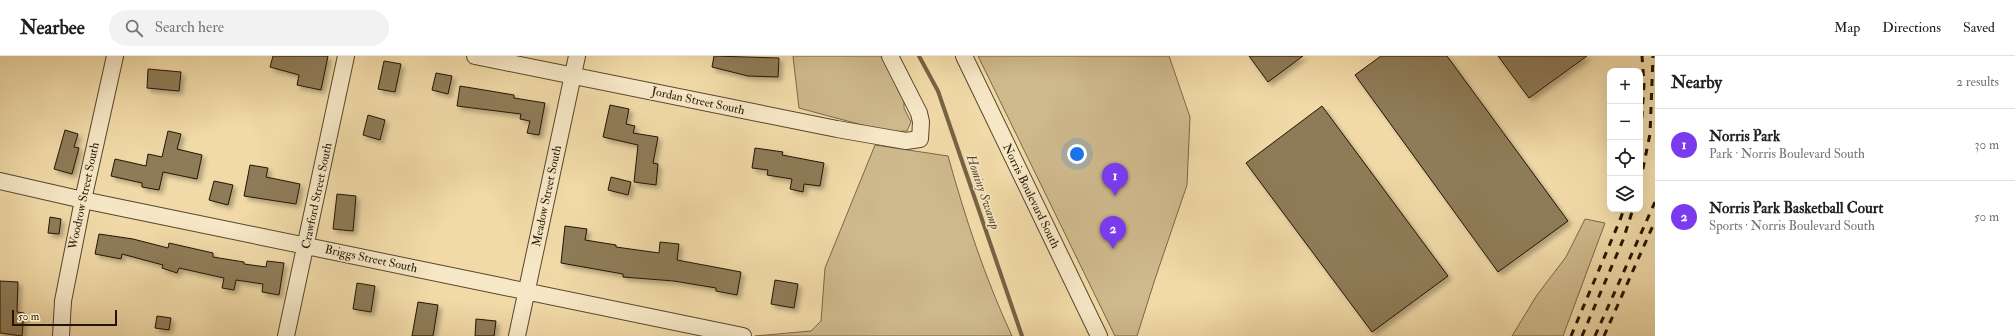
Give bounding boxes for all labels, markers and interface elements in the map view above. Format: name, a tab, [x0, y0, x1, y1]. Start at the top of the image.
search box	[109, 10, 389, 46]
text: Nearbee	[20, 16, 85, 40]
icon: search	[123, 17, 145, 39]
text: Search here	[155, 18, 224, 37]
text: Map	[1834, 19, 1860, 36]
text: Directions	[1882, 19, 1941, 36]
text: Saved	[1963, 19, 1995, 36]
map controls	[1607, 68, 1643, 212]
button: +	[1607, 68, 1643, 104]
text: Nearby	[1671, 72, 1722, 93]
text: 2 results	[1956, 74, 1999, 90]
street label: Jordan Street South	[649, 84, 747, 118]
button: −	[1607, 104, 1643, 140]
text: Norris Park	[1709, 127, 1780, 146]
text: 1	[1682, 137, 1686, 153]
text: 30 m	[1975, 137, 1999, 153]
street label: Woodrow Street South	[65, 140, 103, 252]
button: locate	[1607, 140, 1643, 176]
street label: Crawford Street South	[298, 141, 336, 250]
street label: Norris Boulevard South	[999, 141, 1063, 251]
street label: Meadow Street South	[529, 143, 565, 248]
your location	[1067, 144, 1087, 164]
text: Park · Norris Boulevard South	[1709, 146, 1865, 162]
water label: Hominy Swamp	[962, 151, 1003, 232]
pin: 1	[1102, 163, 1128, 196]
button: layers	[1607, 176, 1643, 212]
text: Norris Park Basketball Court	[1709, 199, 1883, 218]
text: 2	[1681, 209, 1687, 225]
text: 50 m	[1974, 209, 1999, 225]
pin: 2	[1100, 216, 1126, 249]
text: Sports · Norris Boulevard South	[1709, 218, 1875, 234]
street label: Briggs Street South	[323, 242, 419, 276]
scale bar	[12, 308, 117, 327]
text: 50 m	[18, 310, 39, 323]

